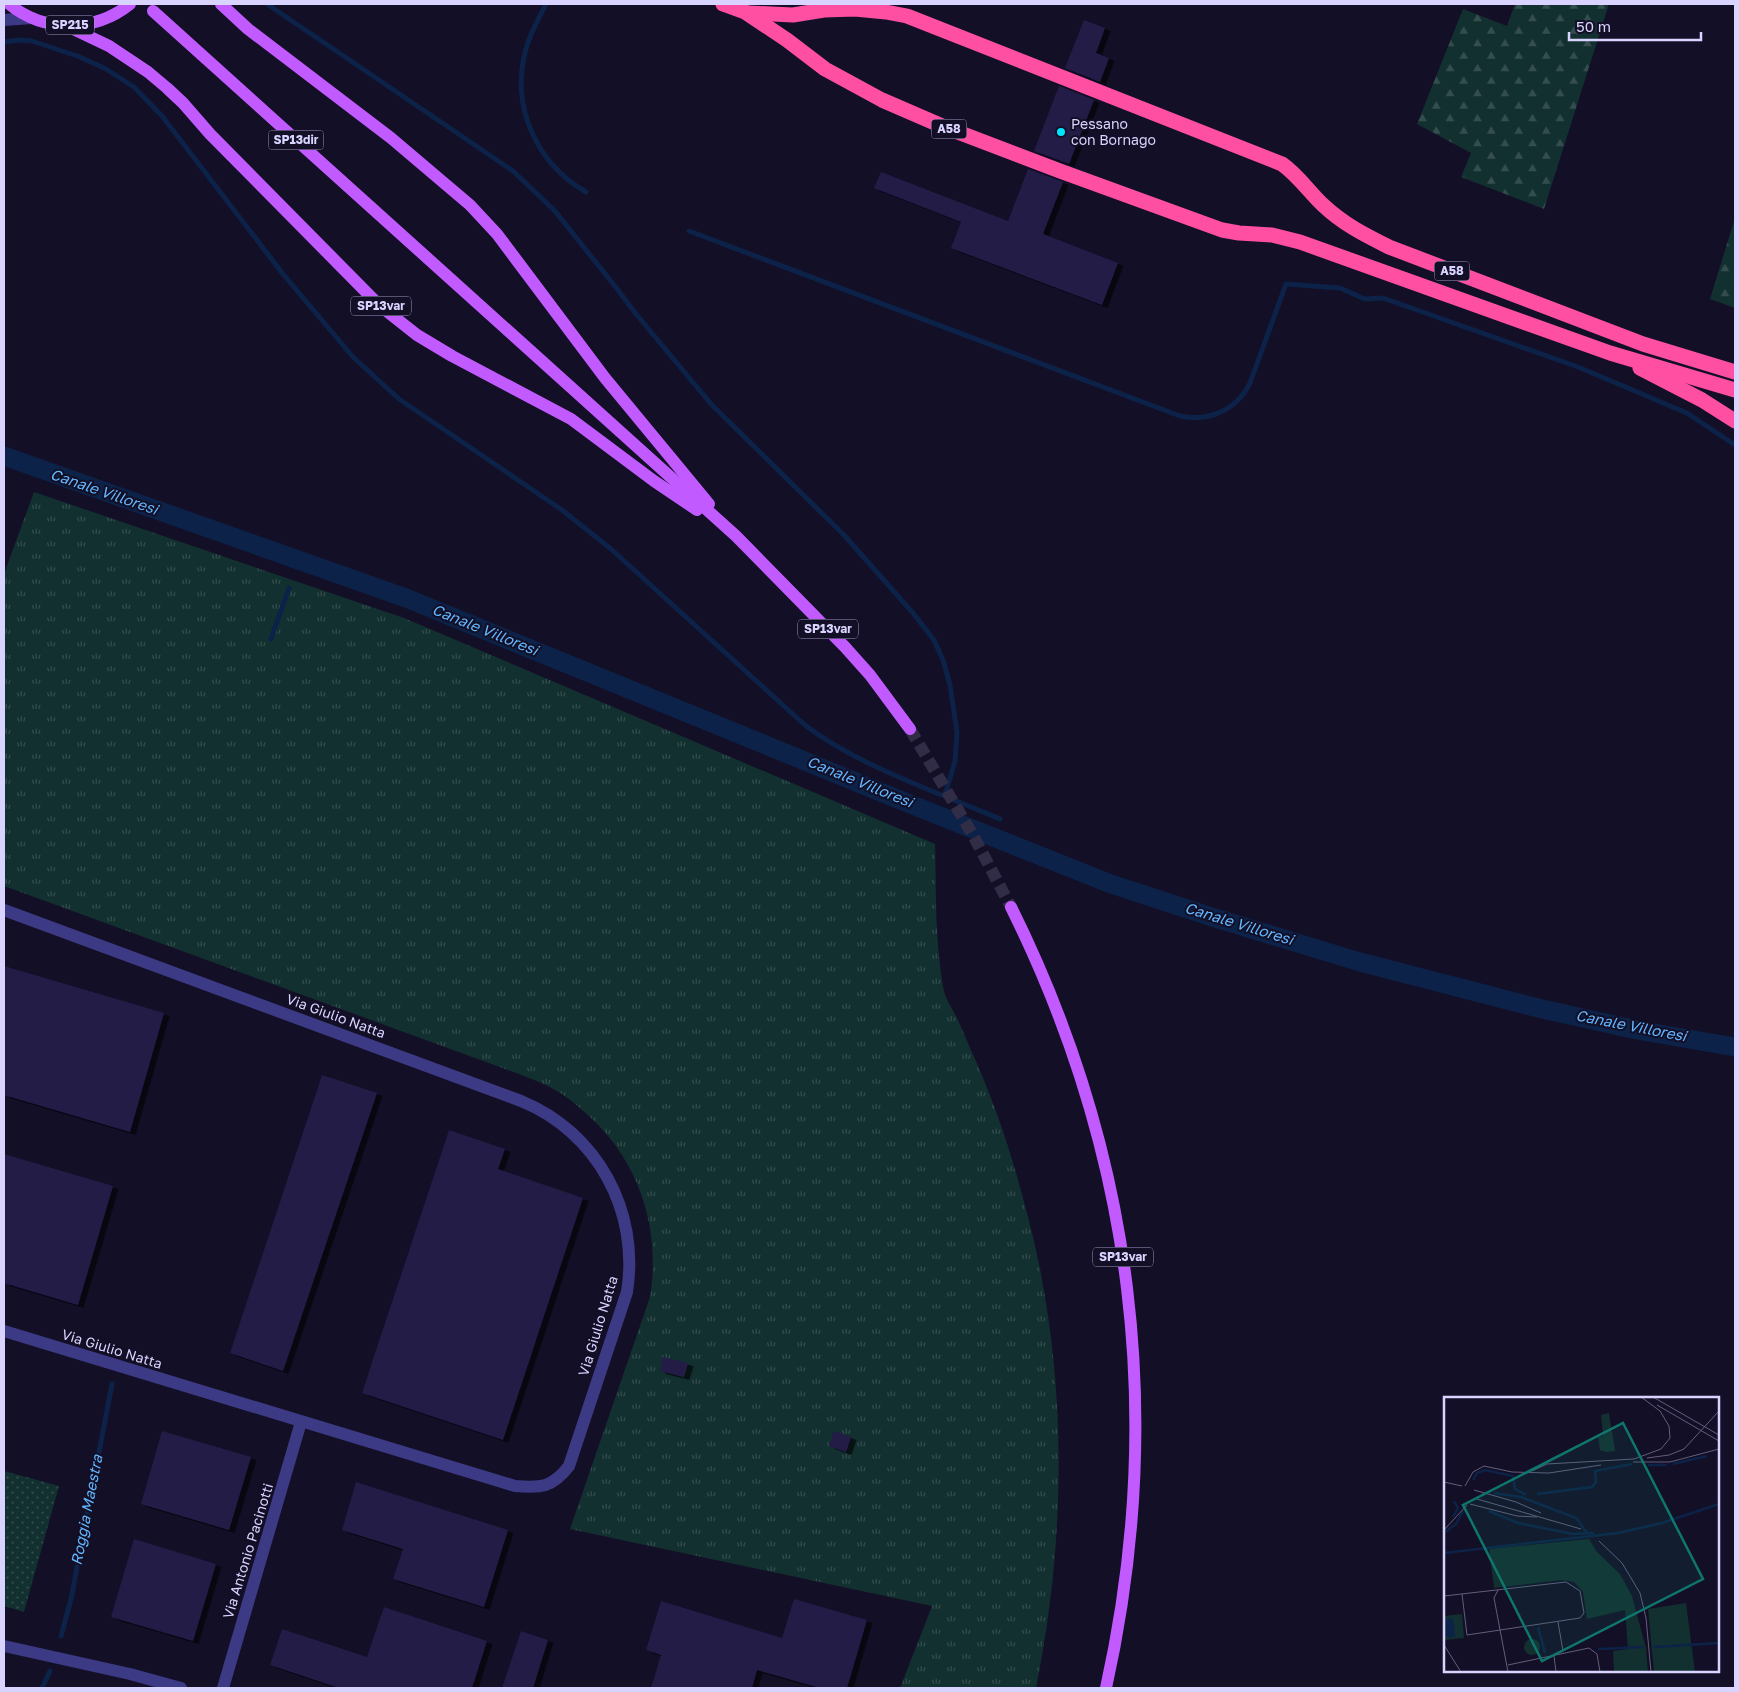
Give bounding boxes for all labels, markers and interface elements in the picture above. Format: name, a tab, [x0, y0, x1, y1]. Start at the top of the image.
scale bar	[1569, 10, 1702, 42]
road number: SP215	[46, 16, 94, 34]
text: 50 m	[1576, 17, 1611, 35]
place label: Pessano con Bornago	[1071, 115, 1156, 148]
road number: A58	[932, 120, 966, 138]
marker: Pessano con Bornago	[1055, 126, 1067, 138]
road number: SP13dir	[268, 130, 324, 150]
road number: A58	[1434, 262, 1470, 280]
road number: SP13var	[351, 296, 411, 316]
water label: Canale Villoresi	[48, 464, 162, 518]
water label: Canale Villoresi	[430, 600, 543, 659]
road number: SP13var	[798, 620, 858, 638]
water label: Canale Villoresi	[805, 752, 918, 811]
water label: Canale Villoresi	[1183, 898, 1298, 949]
street label: Via Giulio Natta	[284, 990, 388, 1041]
water label: Canale Villoresi	[1574, 1005, 1690, 1045]
road number: SP13var	[1093, 1248, 1153, 1266]
street label: Via Giulio Natta	[574, 1274, 621, 1378]
street label: Via Giulio Natta	[60, 1325, 164, 1372]
inset map	[1444, 1397, 1719, 1672]
water label: Roggia Maestra	[67, 1453, 107, 1567]
street label: Via Antonio Pacinotti	[219, 1481, 276, 1621]

